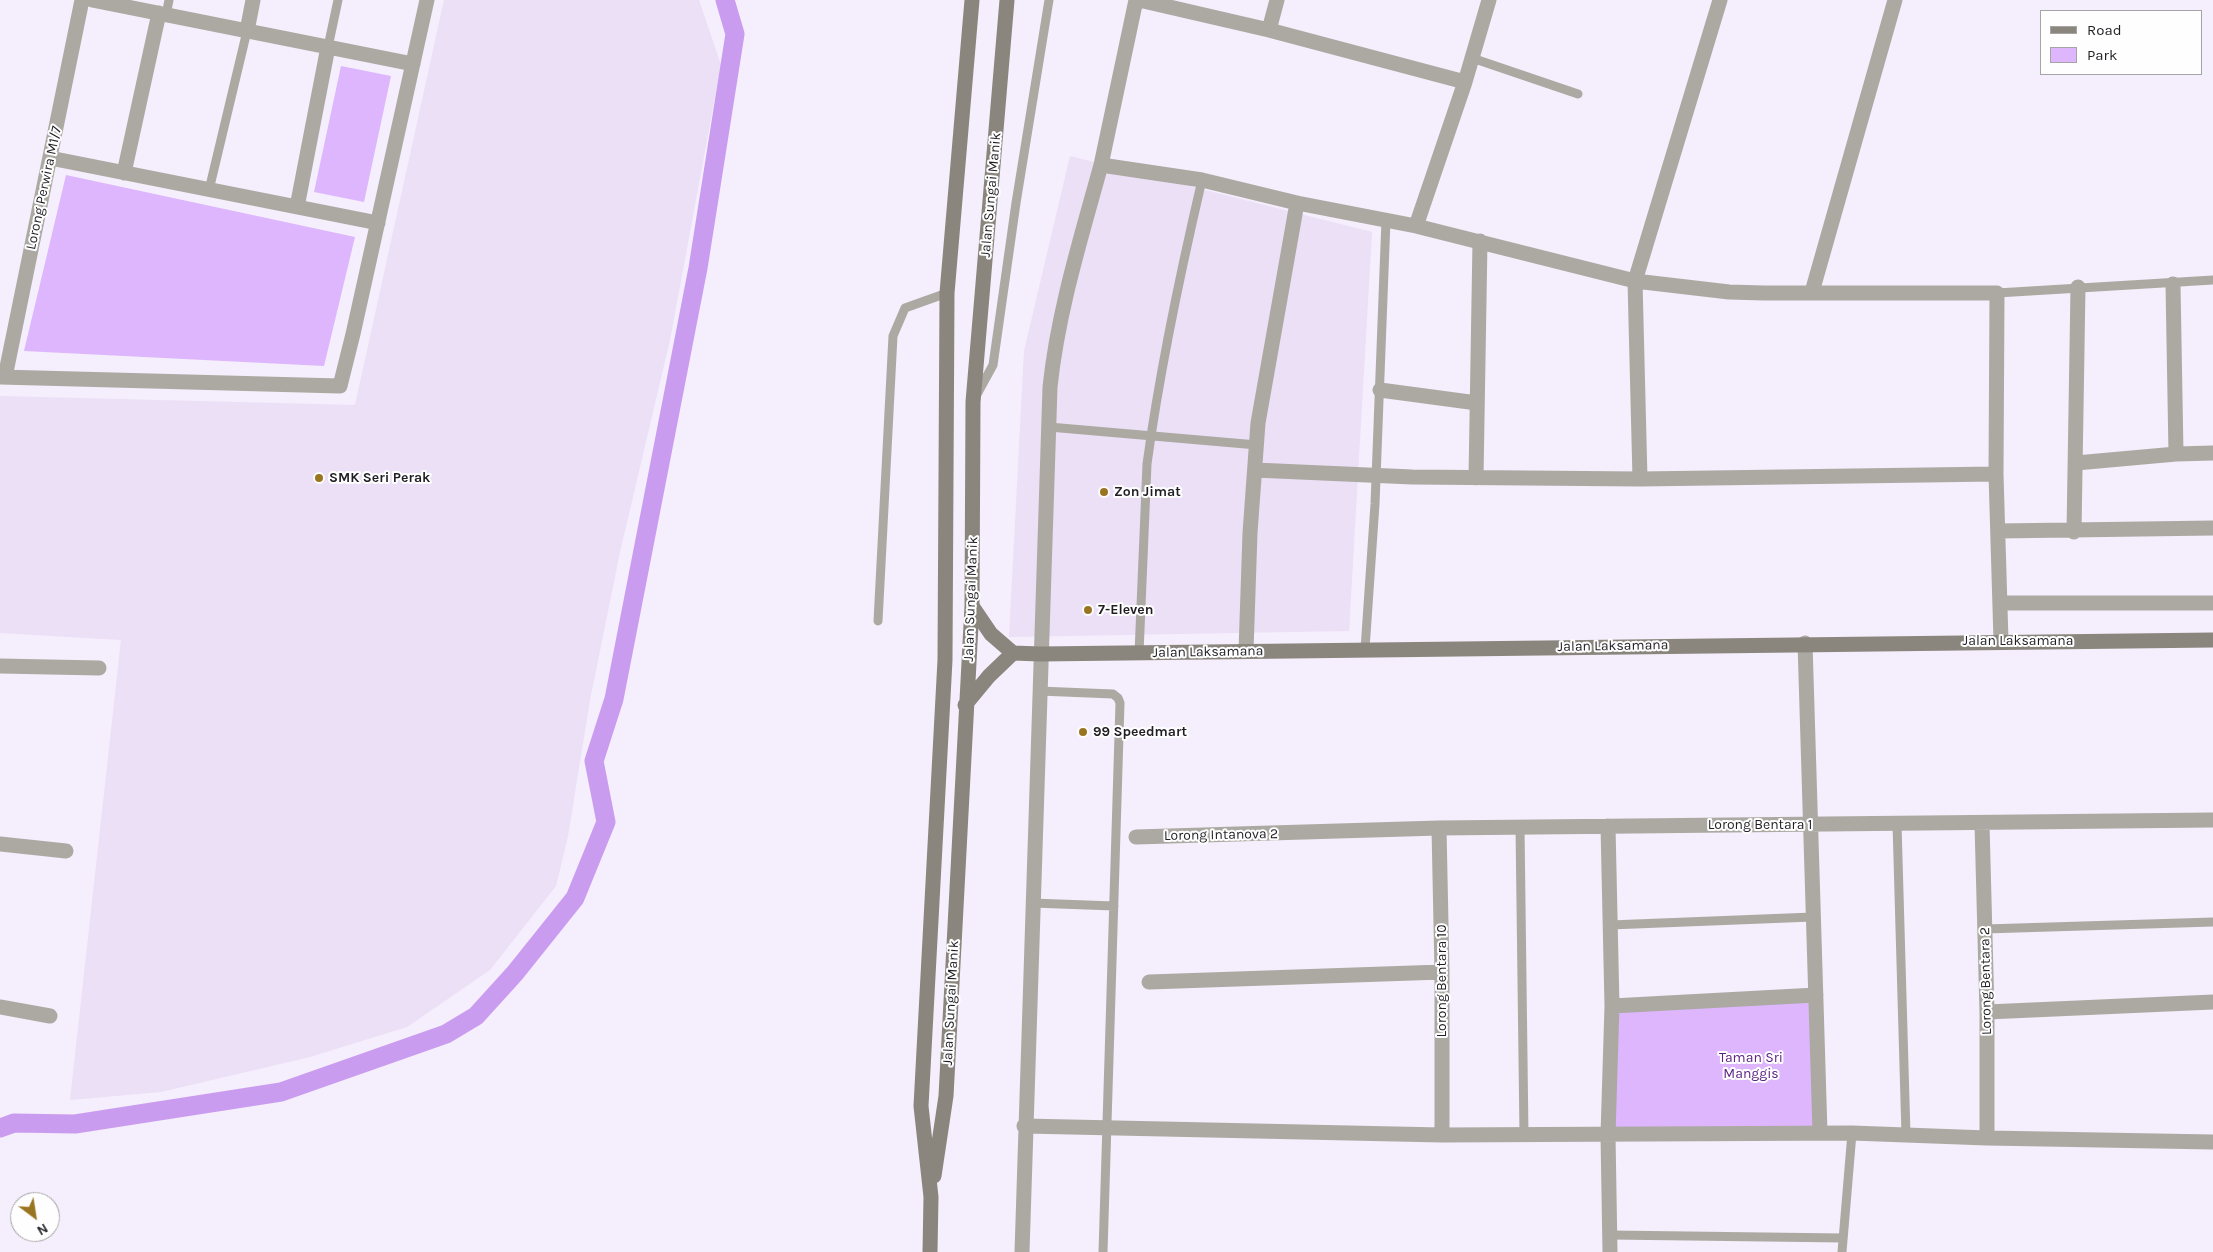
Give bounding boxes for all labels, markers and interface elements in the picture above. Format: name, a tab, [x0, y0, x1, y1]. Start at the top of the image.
legend	[2040, 10, 2203, 75]
text: Road	[2087, 21, 2122, 39]
text: Park	[2087, 46, 2117, 64]
street label: Lorong Perwira M1/7	[23, 125, 65, 251]
street label: Jalan Sungai Manik	[977, 132, 1005, 258]
place label: SMK Seri Perak	[329, 470, 430, 486]
marker: SMK Seri Perak	[313, 472, 325, 484]
place label: Zon Jimat	[1114, 484, 1181, 500]
marker: Zon Jimat	[1098, 486, 1110, 498]
street label: Jalan Sungai Manik	[960, 536, 982, 662]
place label: 7-Eleven	[1098, 602, 1153, 618]
marker: 7-Eleven	[1082, 604, 1094, 616]
street label: Jalan Laksamana	[1963, 633, 2073, 649]
street label: Jalan Laksamana	[1557, 637, 1669, 655]
street label: Jalan Laksamana	[1152, 643, 1264, 661]
place label: 99 Speedmart	[1093, 724, 1187, 740]
marker: 99 Speedmart	[1077, 726, 1089, 738]
street label: Lorong Bentara 1	[1708, 817, 1812, 833]
street label: Lorong Intanova 2	[1164, 826, 1278, 844]
street label: Lorong Bentara 10	[1434, 925, 1450, 1037]
street label: Lorong Bentara 2	[1977, 927, 1995, 1035]
street label: Jalan Sungai Manik	[939, 940, 963, 1066]
park label: Taman Sri Manggis	[1719, 1050, 1783, 1082]
north arrow	[10, 1192, 60, 1242]
text: N	[34, 1220, 51, 1239]

